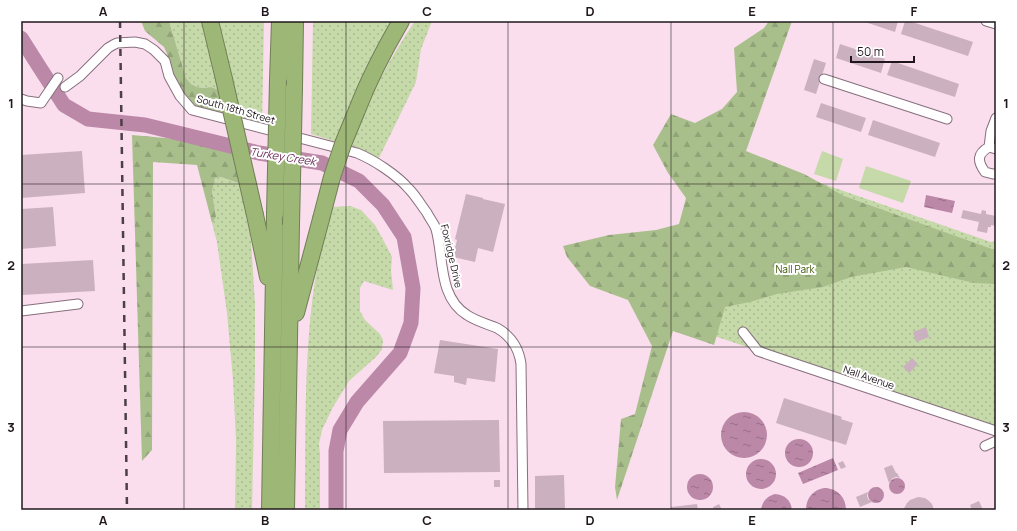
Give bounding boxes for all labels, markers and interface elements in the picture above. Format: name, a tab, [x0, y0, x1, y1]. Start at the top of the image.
text: A	[99, 2, 108, 20]
text: B	[261, 2, 269, 20]
text: C	[422, 2, 432, 20]
text: D	[585, 2, 595, 20]
text: E	[748, 2, 756, 20]
text: F	[911, 2, 918, 20]
scale bar	[851, 38, 914, 64]
text: 50 m	[857, 43, 884, 60]
street label: South 18th Street	[195, 91, 277, 127]
text: 1	[8, 94, 14, 112]
text: 1	[1003, 94, 1009, 112]
water label: Turkey Creek	[249, 143, 318, 169]
street label: Foxridge Drive	[438, 223, 466, 289]
text: 2	[7, 256, 15, 274]
text: 2	[1002, 256, 1010, 274]
park label: Nall Park	[776, 262, 816, 276]
street label: Nall Avenue	[842, 362, 897, 392]
text: 3	[7, 418, 15, 436]
text: 3	[1002, 418, 1010, 436]
text: A	[99, 511, 108, 529]
text: B	[261, 511, 269, 529]
text: C	[422, 511, 432, 529]
text: D	[585, 511, 595, 529]
text: E	[748, 511, 756, 529]
text: F	[911, 511, 918, 529]

